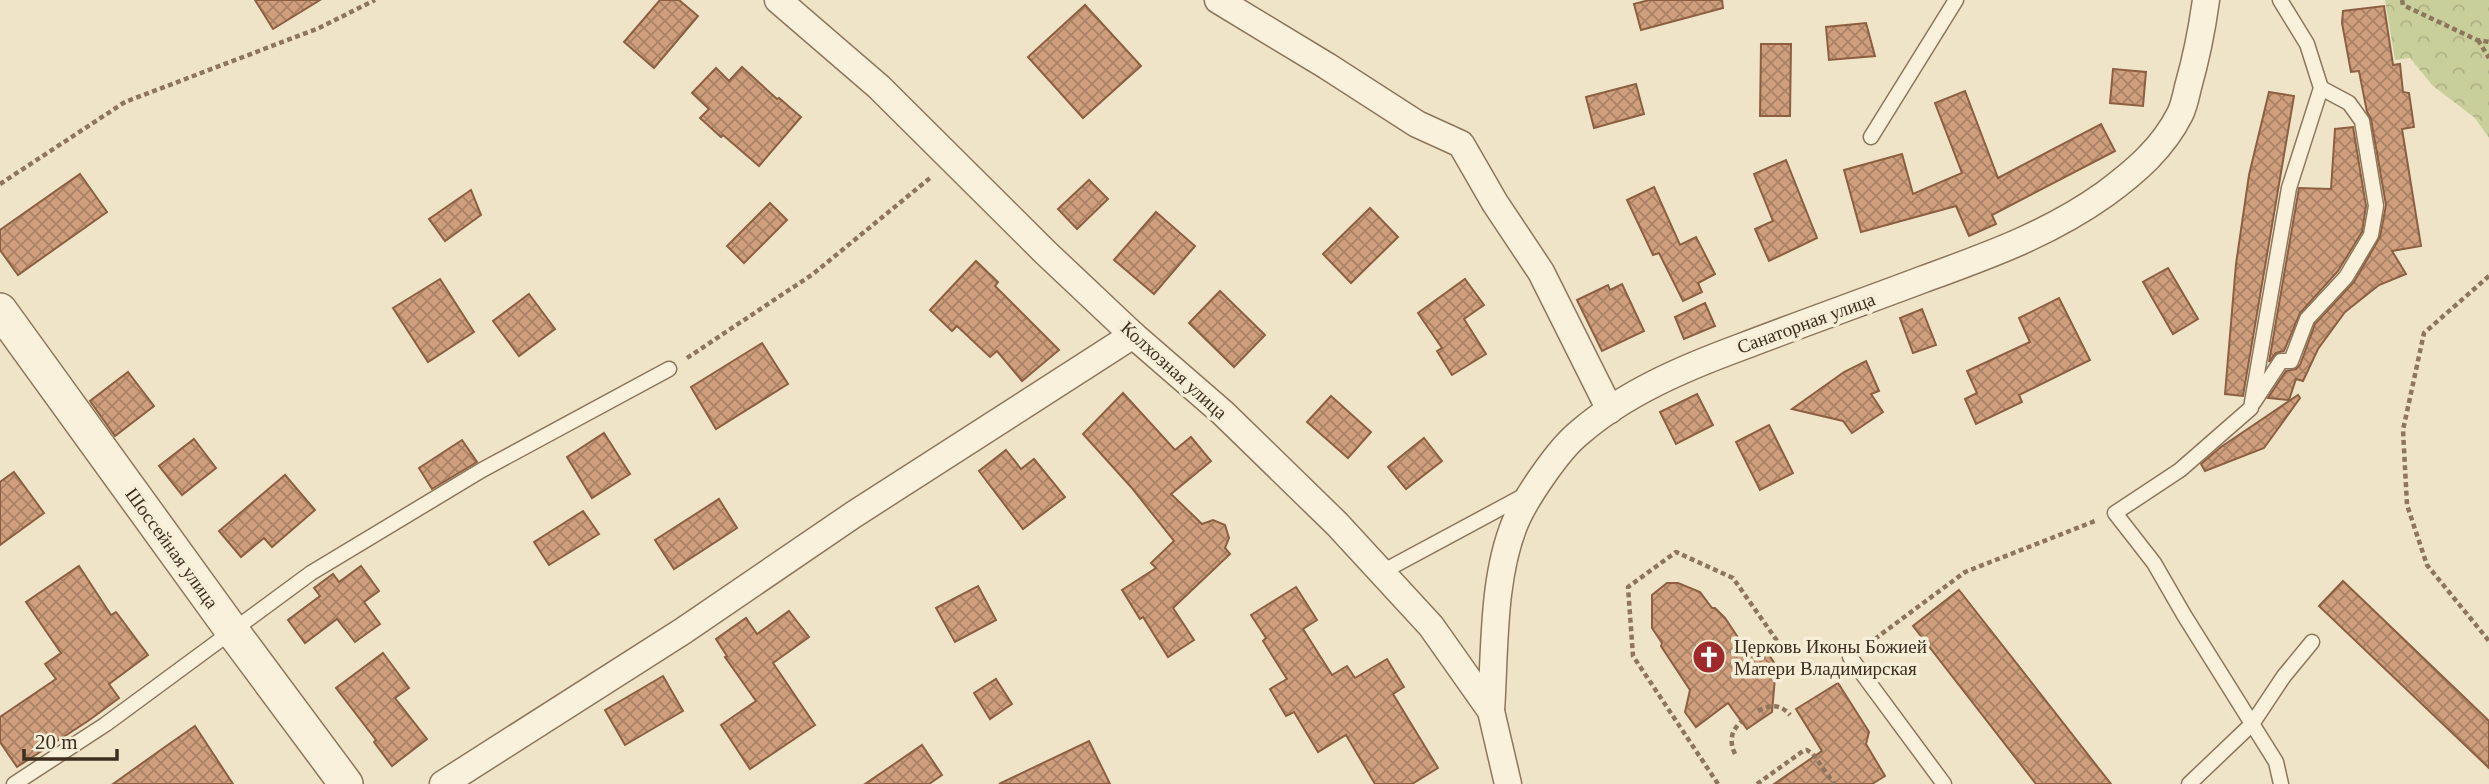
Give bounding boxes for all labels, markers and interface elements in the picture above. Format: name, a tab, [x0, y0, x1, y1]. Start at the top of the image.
street label: Санаторная улица	[1734, 288, 1878, 358]
street label: Колхозная улица	[1117, 317, 1232, 423]
street label: Шоссейная улица	[121, 484, 223, 613]
place label: Церковь Иконы Божией Матери Владимирская	[1734, 636, 1927, 679]
church icon: Церковь Иконы Божией Матери Владимирская	[1690, 638, 1728, 676]
scale bar	[24, 718, 117, 762]
text: 20 m	[35, 730, 78, 754]

